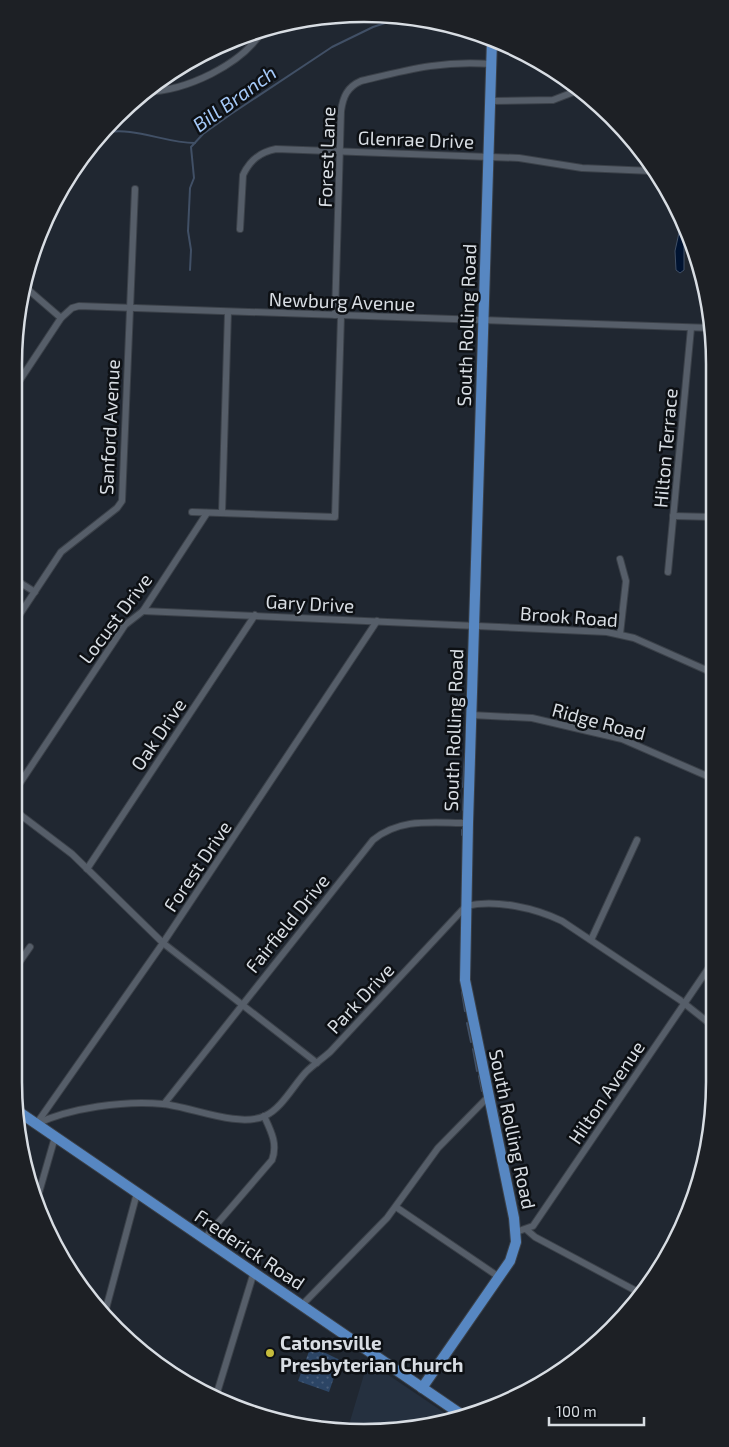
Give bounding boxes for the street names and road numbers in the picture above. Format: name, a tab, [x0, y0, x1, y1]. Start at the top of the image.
street label: Forest Lane	[313, 106, 339, 208]
street label: Glenrae Drive	[357, 125, 475, 153]
street label: South Rolling Road	[452, 243, 480, 407]
street label: Newburg Avenue	[268, 287, 416, 315]
street label: Sanford Avenue	[94, 359, 124, 495]
street label: Hilton Terrace	[648, 387, 682, 509]
street label: Locust Drive	[74, 568, 156, 668]
street label: Gary Drive	[265, 589, 355, 617]
street label: Brook Road	[519, 601, 619, 631]
street label: South Rolling Road	[439, 648, 467, 812]
street label: Oak Drive	[126, 694, 190, 774]
street label: Ridge Road	[550, 697, 648, 745]
street label: Forest Drive	[158, 816, 236, 916]
street label: Fairfield Drive	[240, 869, 334, 977]
street label: Park Drive	[322, 958, 398, 1038]
street label: Hilton Avenue	[563, 1036, 649, 1148]
street label: South Rolling Road	[485, 1047, 541, 1211]
street label: Frederick Road	[191, 1204, 309, 1294]

